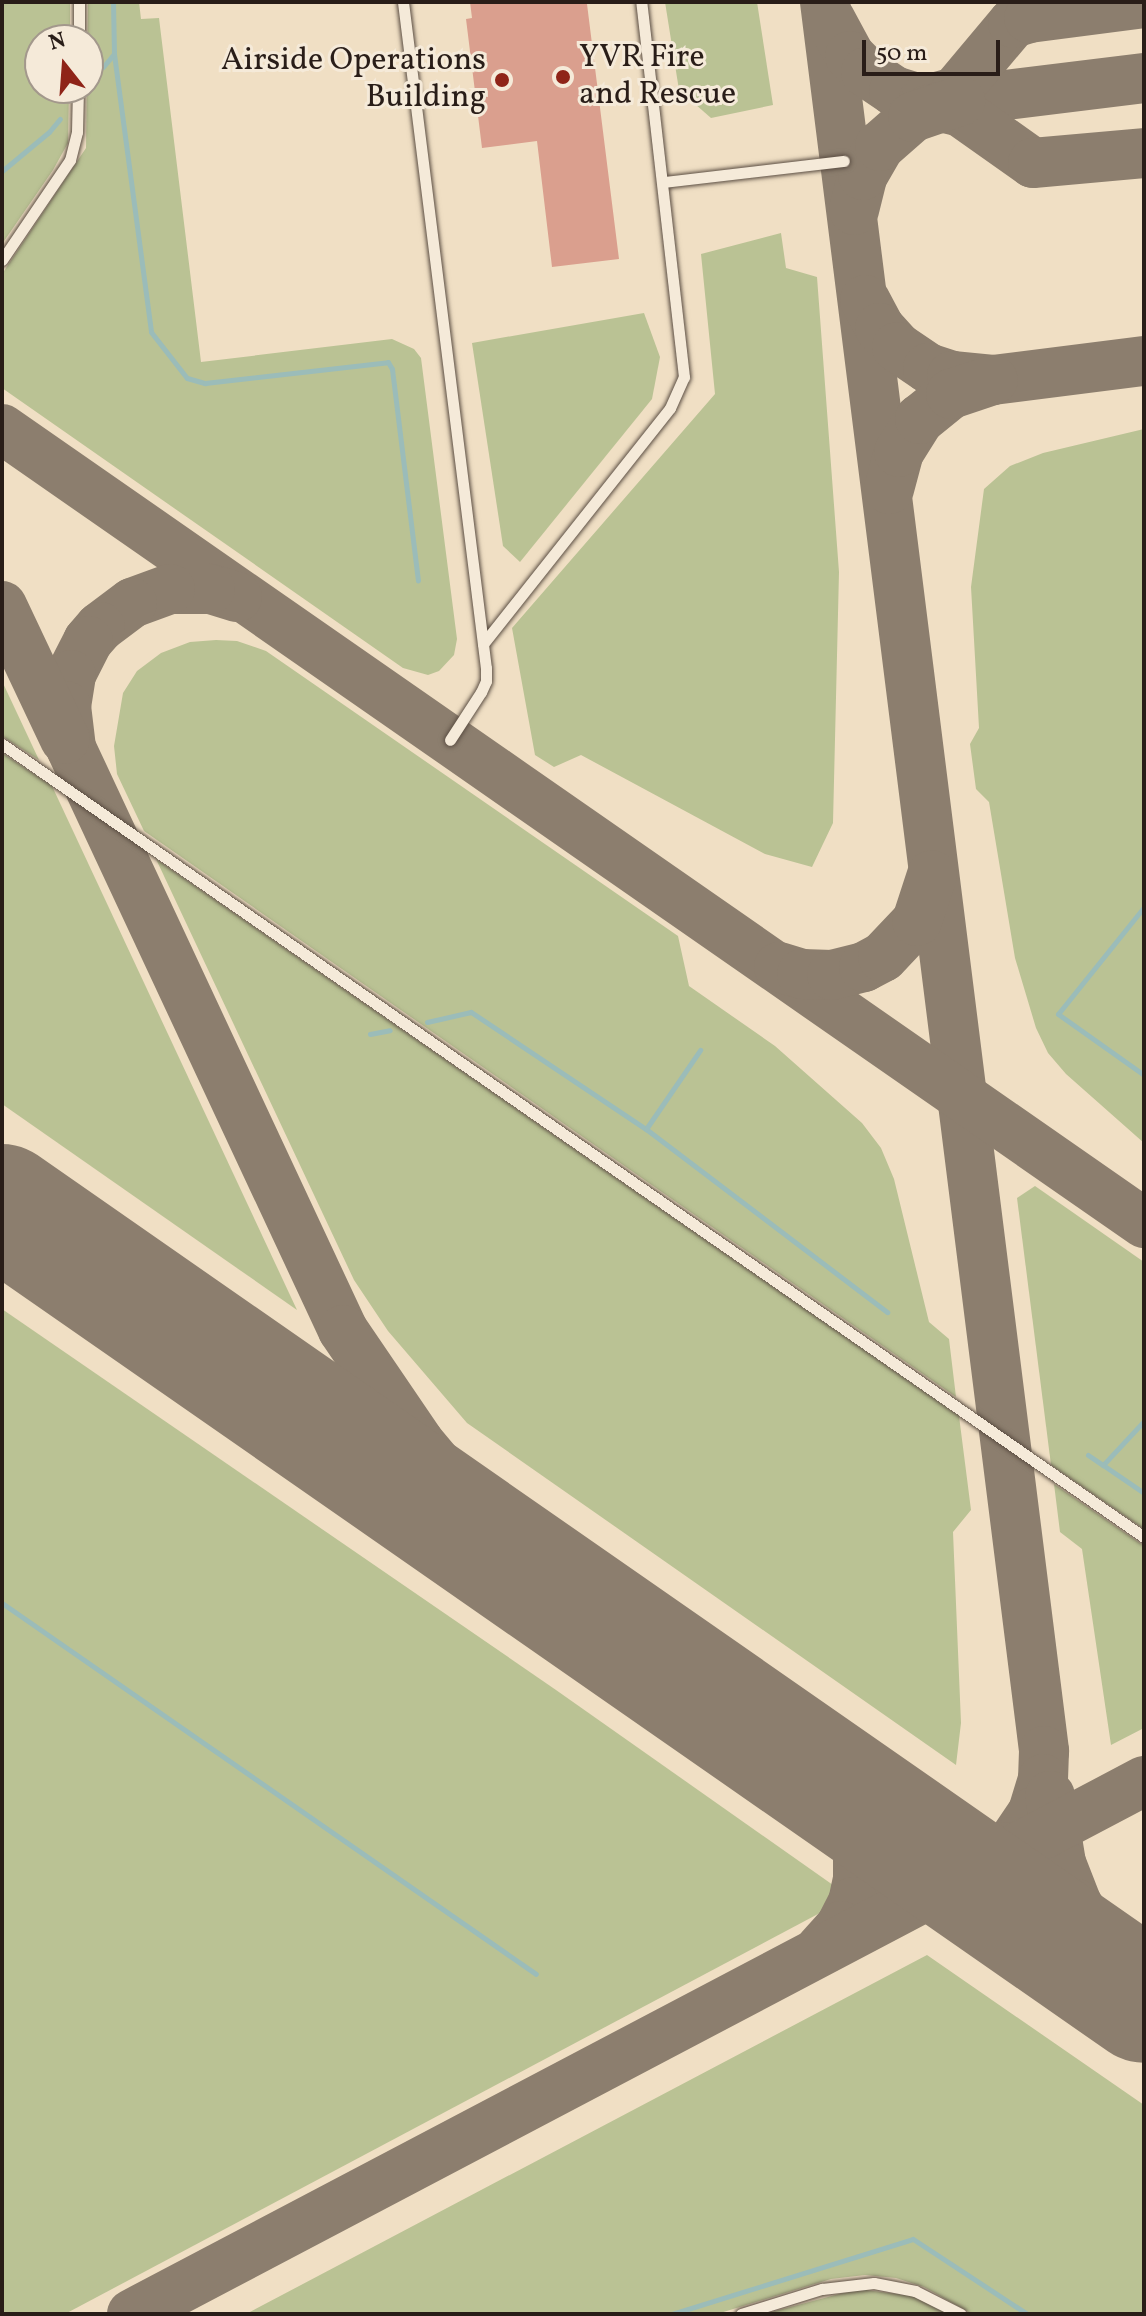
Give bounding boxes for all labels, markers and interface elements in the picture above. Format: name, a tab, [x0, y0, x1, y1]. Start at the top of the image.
north arrow	[24, 24, 104, 104]
scale bar	[866, 24, 1004, 74]
text: N	[45, 25, 70, 60]
text: 50 m	[876, 37, 928, 71]
place label: YVR Fire and Rescue	[579, 40, 736, 115]
place label: Airside Operations Building	[221, 43, 486, 118]
marker: YVR Fire and Rescue	[554, 68, 572, 86]
marker: Airside Operations Building	[493, 71, 511, 89]

